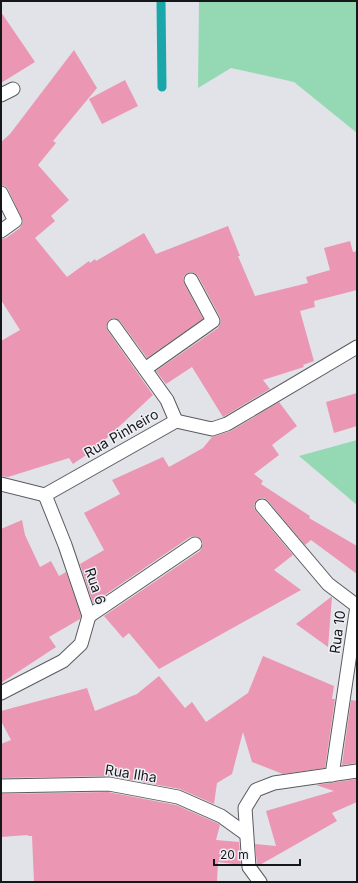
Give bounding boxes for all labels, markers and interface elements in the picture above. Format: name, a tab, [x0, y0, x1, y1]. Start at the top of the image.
street label: Rua Pinheiro	[81, 405, 161, 461]
street label: Rua 6	[82, 565, 110, 607]
street label: Rua 10	[326, 609, 348, 655]
street label: Rua Ilha	[104, 761, 158, 785]
scale bar	[214, 841, 300, 867]
text: 20 m	[220, 847, 249, 862]

